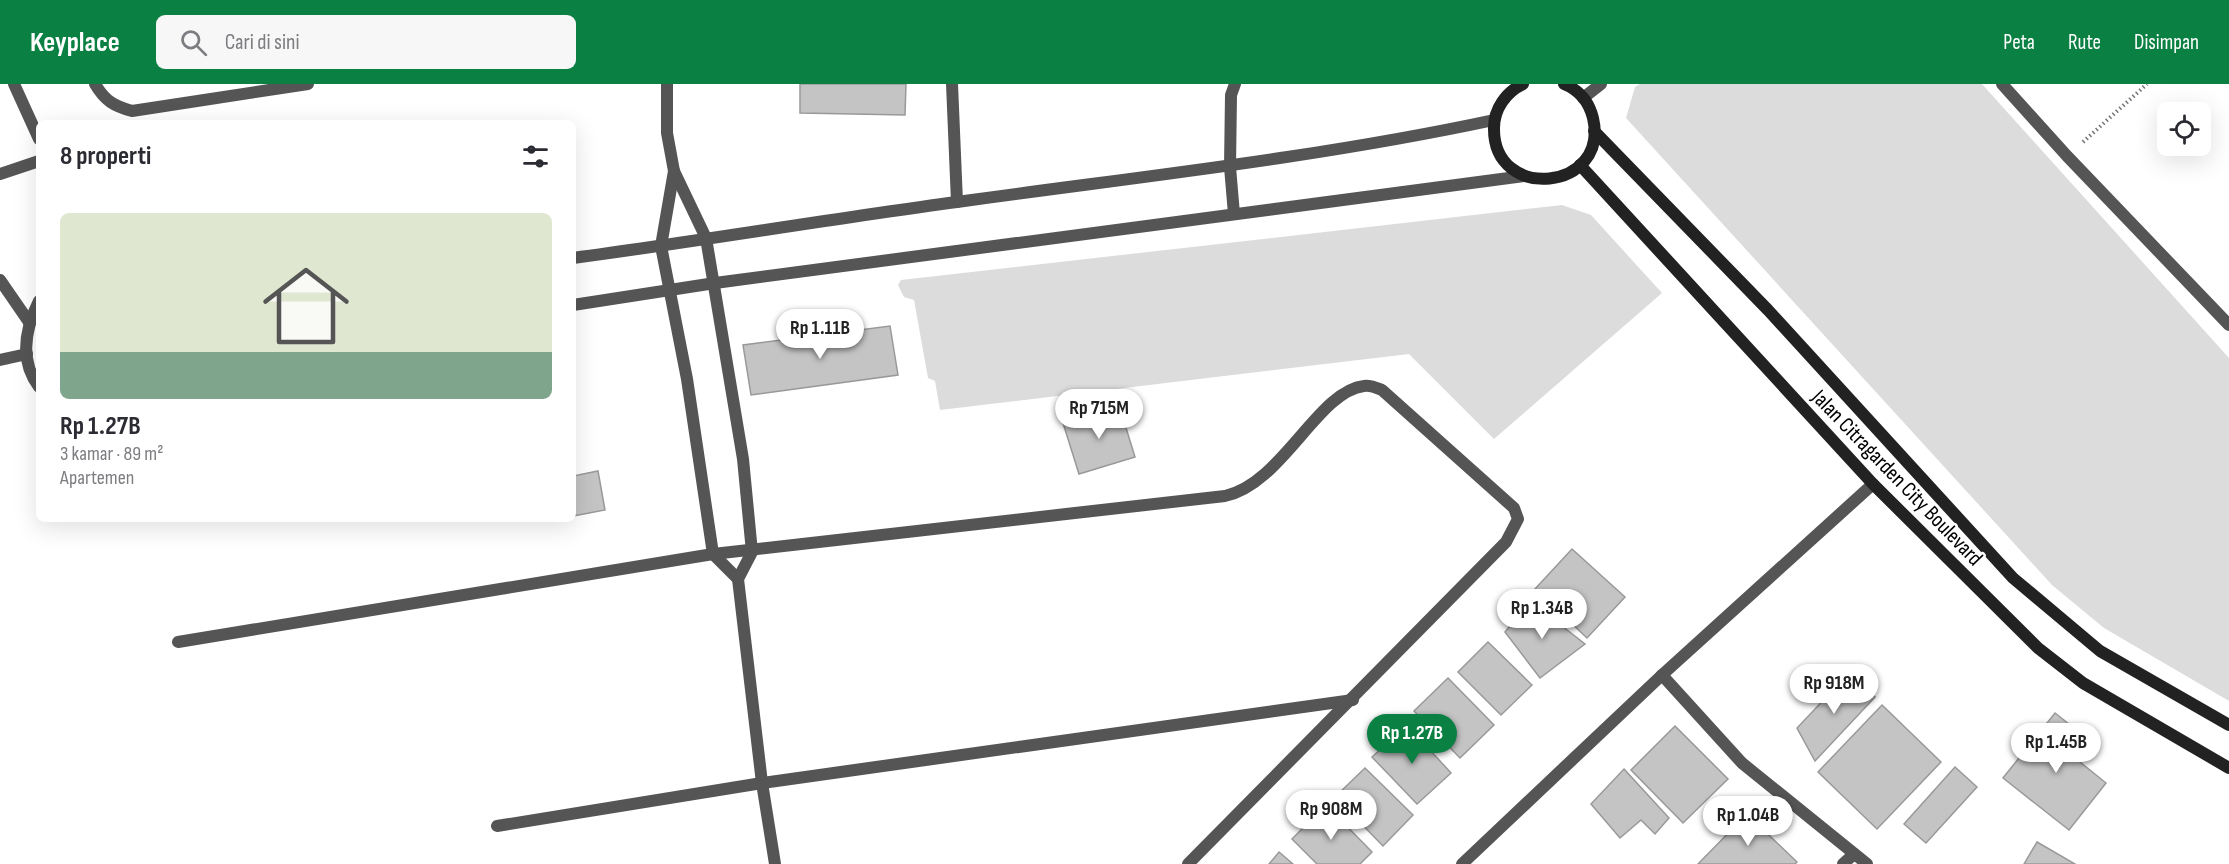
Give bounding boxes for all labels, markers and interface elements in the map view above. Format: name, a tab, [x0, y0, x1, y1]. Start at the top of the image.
search box	[156, 15, 576, 69]
text: Keyplace	[30, 26, 120, 59]
icon: search	[177, 26, 210, 59]
text: Cari di sini	[225, 29, 300, 56]
text: Peta	[2003, 30, 2035, 55]
text: Rute	[2068, 30, 2101, 55]
text: Disimpan	[2134, 30, 2199, 55]
map controls	[2157, 102, 2211, 156]
button: locate	[2157, 102, 2211, 156]
icon: filters	[519, 140, 552, 173]
text: 8 properti	[60, 141, 151, 172]
icon: home	[252, 252, 360, 360]
pin: Rp 1.11B	[758, 309, 882, 360]
text: Rp 1.11B	[790, 316, 850, 340]
street label: Jalan Citragarden City Boulevard	[1805, 384, 1988, 572]
pin: Rp 715M	[1044, 389, 1154, 440]
text: Rp 715M	[1069, 396, 1129, 420]
text: Rp 1.27B	[60, 411, 141, 442]
text: 3 kamar · 89 m²	[60, 442, 163, 466]
text: Apartemen	[60, 466, 134, 490]
pin: Rp 1.34B	[1480, 589, 1604, 640]
text: Rp 1.34B	[1511, 596, 1573, 620]
pin: Rp 918M	[1779, 664, 1889, 715]
text: Rp 918M	[1804, 671, 1865, 695]
pin: Rp 1.27B	[1350, 714, 1474, 765]
text: Rp 1.27B	[1381, 721, 1443, 745]
pin: Rp 1.45B	[1994, 723, 2118, 774]
text: Rp 1.45B	[2025, 730, 2087, 754]
pin: Rp 908M	[1276, 790, 1386, 841]
pin: Rp 1.04B	[1686, 796, 1810, 847]
text: Rp 908M	[1300, 797, 1362, 821]
text: Rp 1.04B	[1717, 803, 1779, 827]

